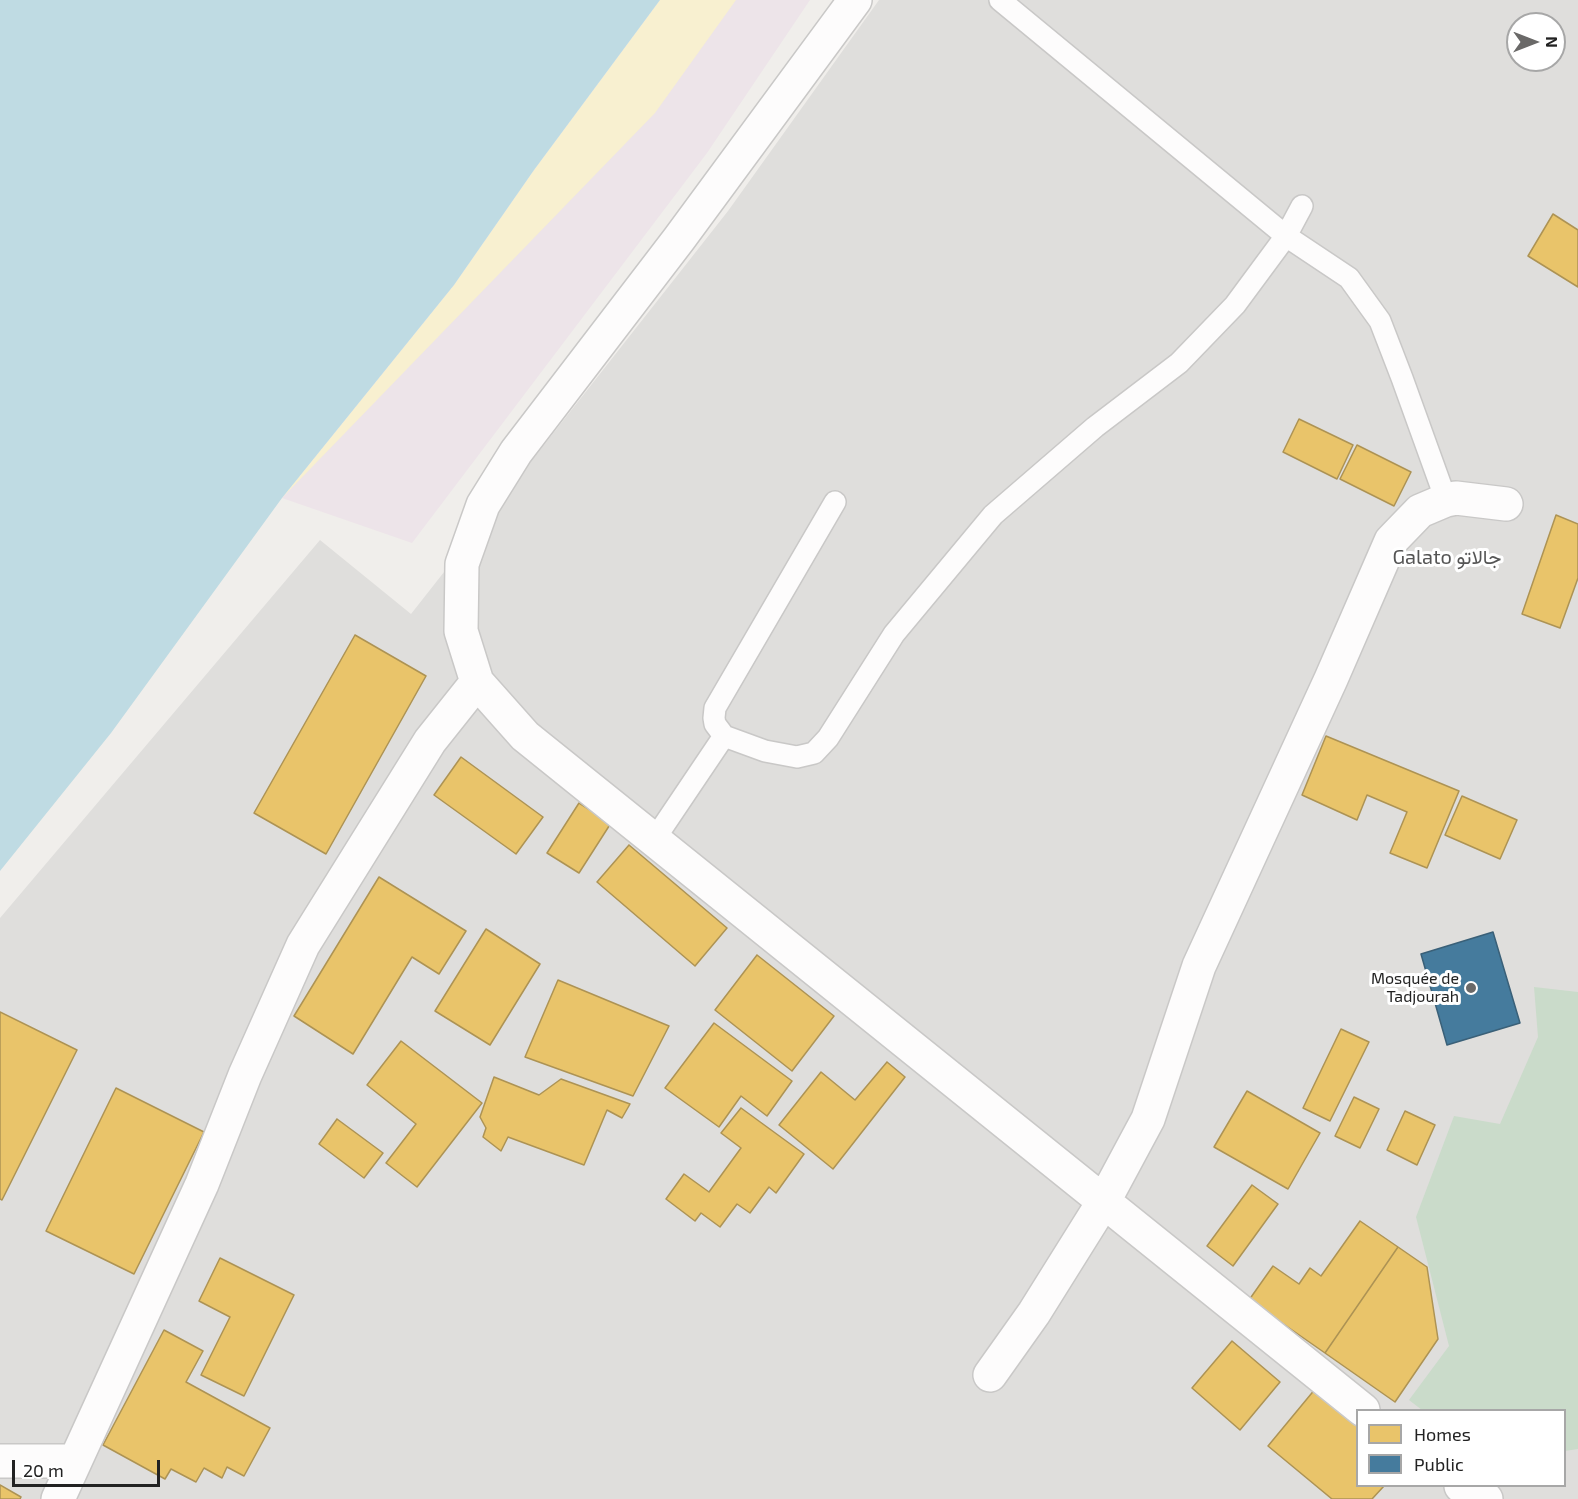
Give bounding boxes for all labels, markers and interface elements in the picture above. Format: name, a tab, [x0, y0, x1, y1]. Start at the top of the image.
north arrow	[1506, 12, 1566, 72]
text: N	[1543, 36, 1562, 48]
district label: Galato جالاتو	[1393, 545, 1501, 569]
place label: Mosquée de Tadjourah	[1371, 969, 1459, 1007]
marker: Mosquée de Tadjourah	[1464, 981, 1478, 995]
legend	[1356, 1409, 1566, 1487]
text: Homes	[1414, 1423, 1471, 1445]
scale bar	[15, 1448, 164, 1486]
text: Public	[1414, 1453, 1464, 1475]
text: 20 m	[23, 1459, 64, 1481]

